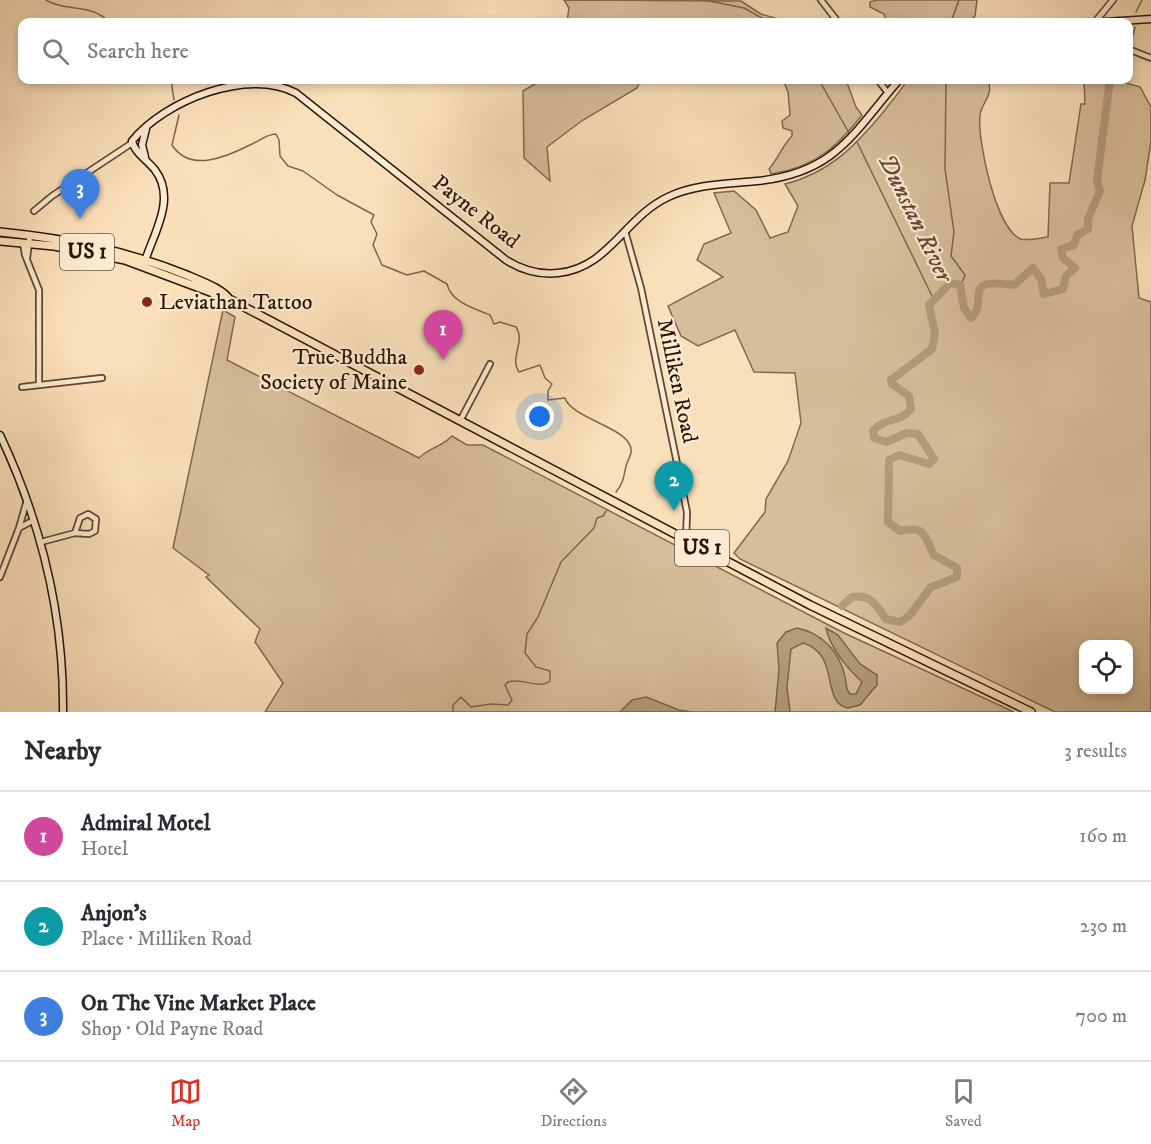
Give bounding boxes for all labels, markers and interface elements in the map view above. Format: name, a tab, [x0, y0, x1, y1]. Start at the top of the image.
search box	[18, 18, 1133, 84]
icon: search	[39, 35, 72, 68]
text: Search here	[87, 38, 189, 65]
water label: Dunstan River	[871, 149, 960, 289]
pin: 3	[60, 170, 100, 219]
street label: Payne Road	[427, 170, 525, 254]
road number: US 1	[60, 234, 114, 270]
place label: Leviathan Tattoo	[159, 289, 312, 316]
marker: Leviathan Tattoo	[140, 295, 154, 309]
pin: 1	[424, 310, 462, 360]
street label: Milliken Road	[651, 316, 703, 446]
place label: True Buddha Society of Maine	[260, 344, 408, 396]
marker: True Buddha Society of Maine	[412, 363, 426, 377]
your location	[525, 402, 554, 431]
pin: 2	[654, 462, 694, 511]
road number: US 1	[675, 530, 729, 566]
map controls	[1079, 640, 1133, 694]
button: locate	[1079, 640, 1133, 694]
text: Nearby	[24, 735, 101, 768]
text: 3 results	[1064, 739, 1127, 764]
text: Admiral Motel	[81, 810, 210, 837]
text: 1	[40, 824, 47, 849]
text: 160 m	[1079, 824, 1127, 849]
text: Hotel	[81, 837, 128, 862]
text: Anjon's	[81, 900, 147, 927]
text: 2	[39, 914, 48, 939]
text: 230 m	[1080, 914, 1127, 939]
text: Place · Milliken Road	[81, 927, 252, 952]
text: On The Vine Market Place	[81, 990, 316, 1017]
text: 3	[40, 1004, 47, 1029]
text: 700 m	[1076, 1004, 1127, 1029]
text: Shop · Old Payne Road	[81, 1017, 263, 1042]
tab: Map	[169, 1075, 202, 1131]
tab: Directions	[540, 1075, 607, 1131]
tab: Saved	[945, 1075, 982, 1131]

